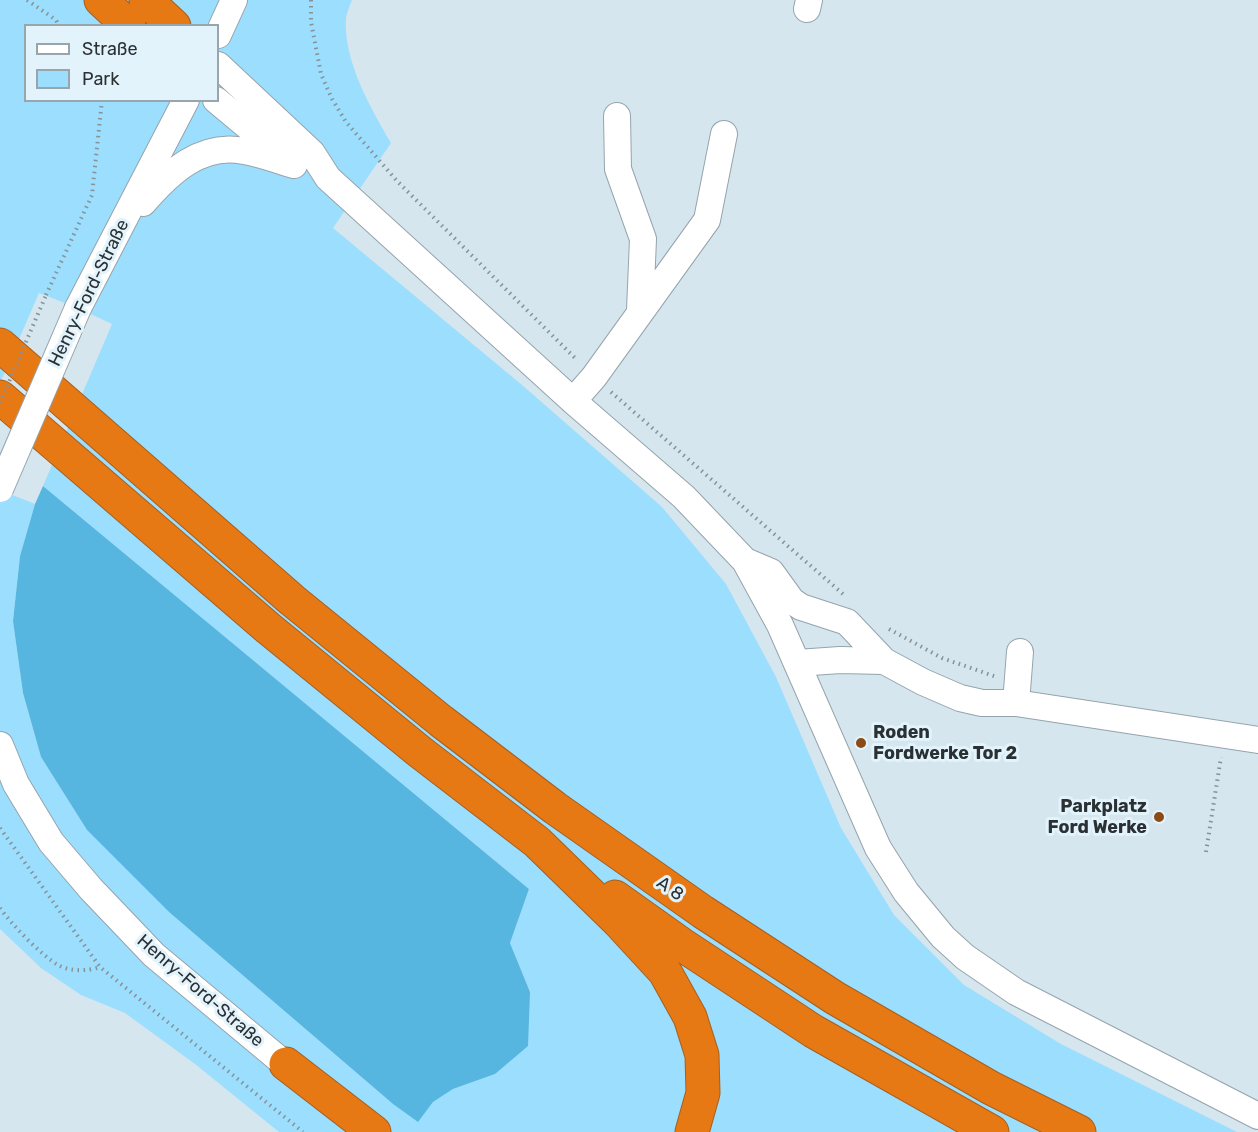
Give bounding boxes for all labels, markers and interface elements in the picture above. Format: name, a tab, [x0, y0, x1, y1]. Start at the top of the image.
legend	[24, 24, 219, 102]
text: Straße	[82, 38, 138, 60]
text: Park	[82, 68, 119, 90]
street label: Henry-Ford-Straße	[44, 216, 134, 370]
place label: Roden Fordwerke Tor 2	[873, 722, 1017, 764]
marker: Roden Fordwerke Tor 2	[854, 736, 868, 750]
place label: Parkplatz Ford Werke	[1047, 796, 1147, 838]
marker: Parkplatz Ford Werke	[1152, 810, 1166, 824]
street label: A 8	[652, 872, 688, 906]
street label: Henry-Ford-Straße	[132, 930, 268, 1052]

